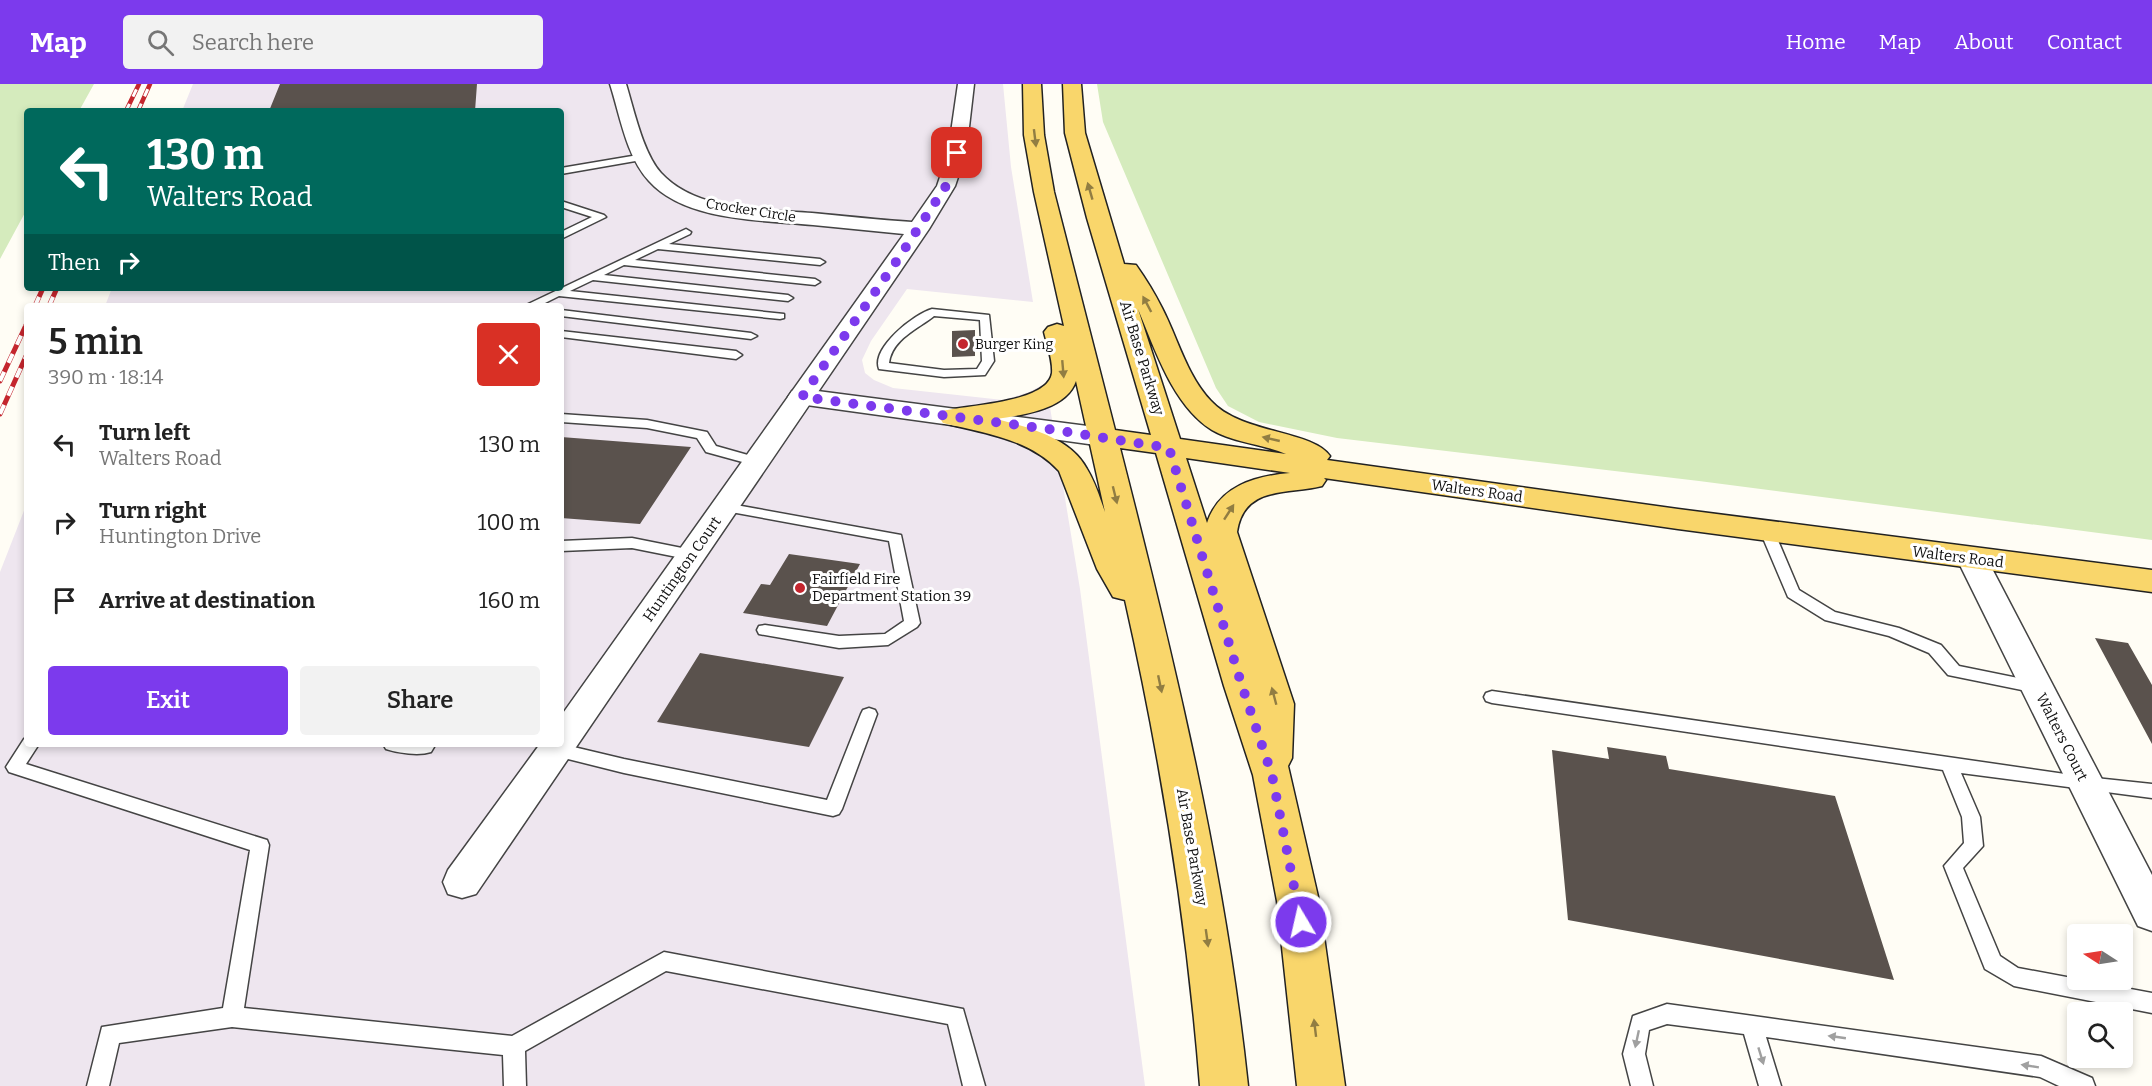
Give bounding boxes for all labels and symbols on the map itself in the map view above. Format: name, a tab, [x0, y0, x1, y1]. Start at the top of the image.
pin	[931, 127, 982, 178]
one-way arrow	[1030, 129, 1040, 148]
one-way arrow	[1085, 182, 1094, 200]
street label: Crocker Circle	[705, 195, 797, 226]
one-way arrow	[1142, 295, 1152, 312]
street label: Air Base Parkway	[1116, 298, 1168, 418]
place label: Burger King	[975, 336, 1053, 353]
marker: Burger King	[956, 337, 970, 351]
one-way arrow	[1058, 359, 1068, 378]
one-way arrow	[1261, 434, 1280, 444]
street label: Walters Road	[1430, 476, 1524, 506]
one-way arrow	[1110, 485, 1120, 504]
one-way arrow	[1224, 503, 1235, 520]
street label: Huntington Court	[639, 513, 725, 625]
street label: Walters Road	[1911, 542, 2005, 572]
place label: Fairfield Fire Department Station 39	[812, 570, 971, 605]
marker: Fairfield Fire Department Station 39	[793, 581, 807, 595]
one-way arrow	[1156, 675, 1166, 693]
one-way arrow	[1268, 687, 1278, 705]
street label: Walters Court	[2032, 690, 2092, 784]
street label: Air Base Parkway	[1173, 787, 1211, 907]
position arrow	[1269, 890, 1333, 954]
north arrow	[2067, 924, 2133, 990]
one-way arrow	[1203, 928, 1212, 947]
one-way arrow	[1310, 1018, 1320, 1037]
one-way arrow	[1632, 1029, 1641, 1048]
one-way arrow	[1827, 1032, 1846, 1041]
one-way arrow	[1757, 1047, 1766, 1065]
one-way arrow	[2020, 1061, 2039, 1070]

